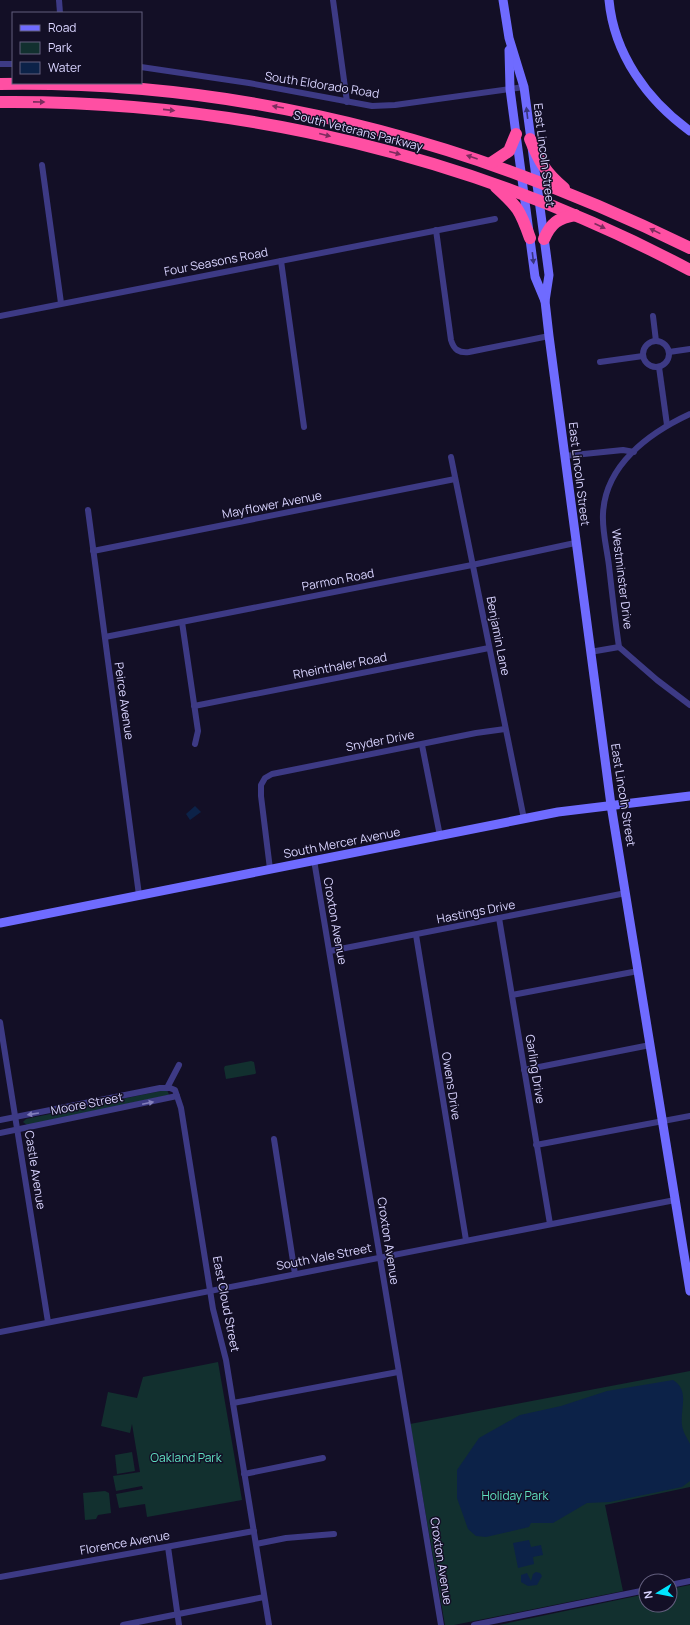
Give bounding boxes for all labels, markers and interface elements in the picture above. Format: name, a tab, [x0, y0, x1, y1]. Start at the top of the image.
legend	[12, 12, 142, 84]
text: Road	[48, 19, 76, 36]
text: Park	[48, 39, 73, 56]
text: Water	[48, 59, 82, 76]
street label: South Eldorado Road	[264, 67, 381, 102]
one-way arrow	[33, 99, 45, 106]
street label: East Lincoln Street	[530, 102, 559, 208]
one-way arrow	[272, 104, 284, 110]
street label: South Veterans Parkway	[292, 106, 425, 155]
one-way arrow	[163, 107, 175, 113]
one-way arrow	[524, 107, 530, 119]
one-way arrow	[318, 132, 331, 138]
one-way arrow	[389, 150, 401, 156]
one-way arrow	[466, 154, 478, 160]
one-way arrow	[594, 223, 605, 229]
one-way arrow	[649, 228, 661, 234]
street label: Four Seasons Road	[163, 243, 269, 280]
one-way arrow	[529, 252, 536, 264]
street label: East Lincoln Street	[565, 421, 594, 527]
street label: Mayflower Avenue	[221, 486, 323, 523]
street label: Westminster Drive	[608, 528, 637, 630]
street label: Parmon Road	[300, 564, 375, 595]
street label: Benjamin Lane	[482, 595, 515, 677]
street label: Rheinthaler Road	[292, 648, 388, 683]
street label: Peirce Avenue	[111, 661, 138, 741]
street label: Snyder Drive	[344, 726, 416, 755]
street label: East Lincoln Street	[607, 742, 640, 848]
street label: South Mercer Avenue	[282, 823, 402, 862]
street label: Croxton Avenue	[319, 876, 352, 966]
street label: Hastings Drive	[435, 896, 517, 927]
street label: Garling Drive	[522, 1033, 549, 1105]
street label: Owens Drive	[438, 1051, 465, 1121]
street label: Moore Street	[49, 1088, 125, 1119]
one-way arrow	[142, 1100, 154, 1106]
one-way arrow	[27, 1111, 39, 1117]
street label: Castle Avenue	[21, 1129, 50, 1211]
street label: Croxton Avenue	[373, 1196, 404, 1286]
street label: South Vale Street	[275, 1239, 373, 1274]
street label: East Cloud Street	[209, 1254, 244, 1354]
park label: Oakland Park	[150, 1449, 223, 1466]
park label: Holiday Park	[482, 1487, 550, 1504]
street label: Croxton Avenue	[426, 1516, 457, 1606]
street label: Florence Avenue	[79, 1526, 171, 1559]
north arrow	[638, 1573, 678, 1613]
text: N	[640, 1590, 656, 1600]

